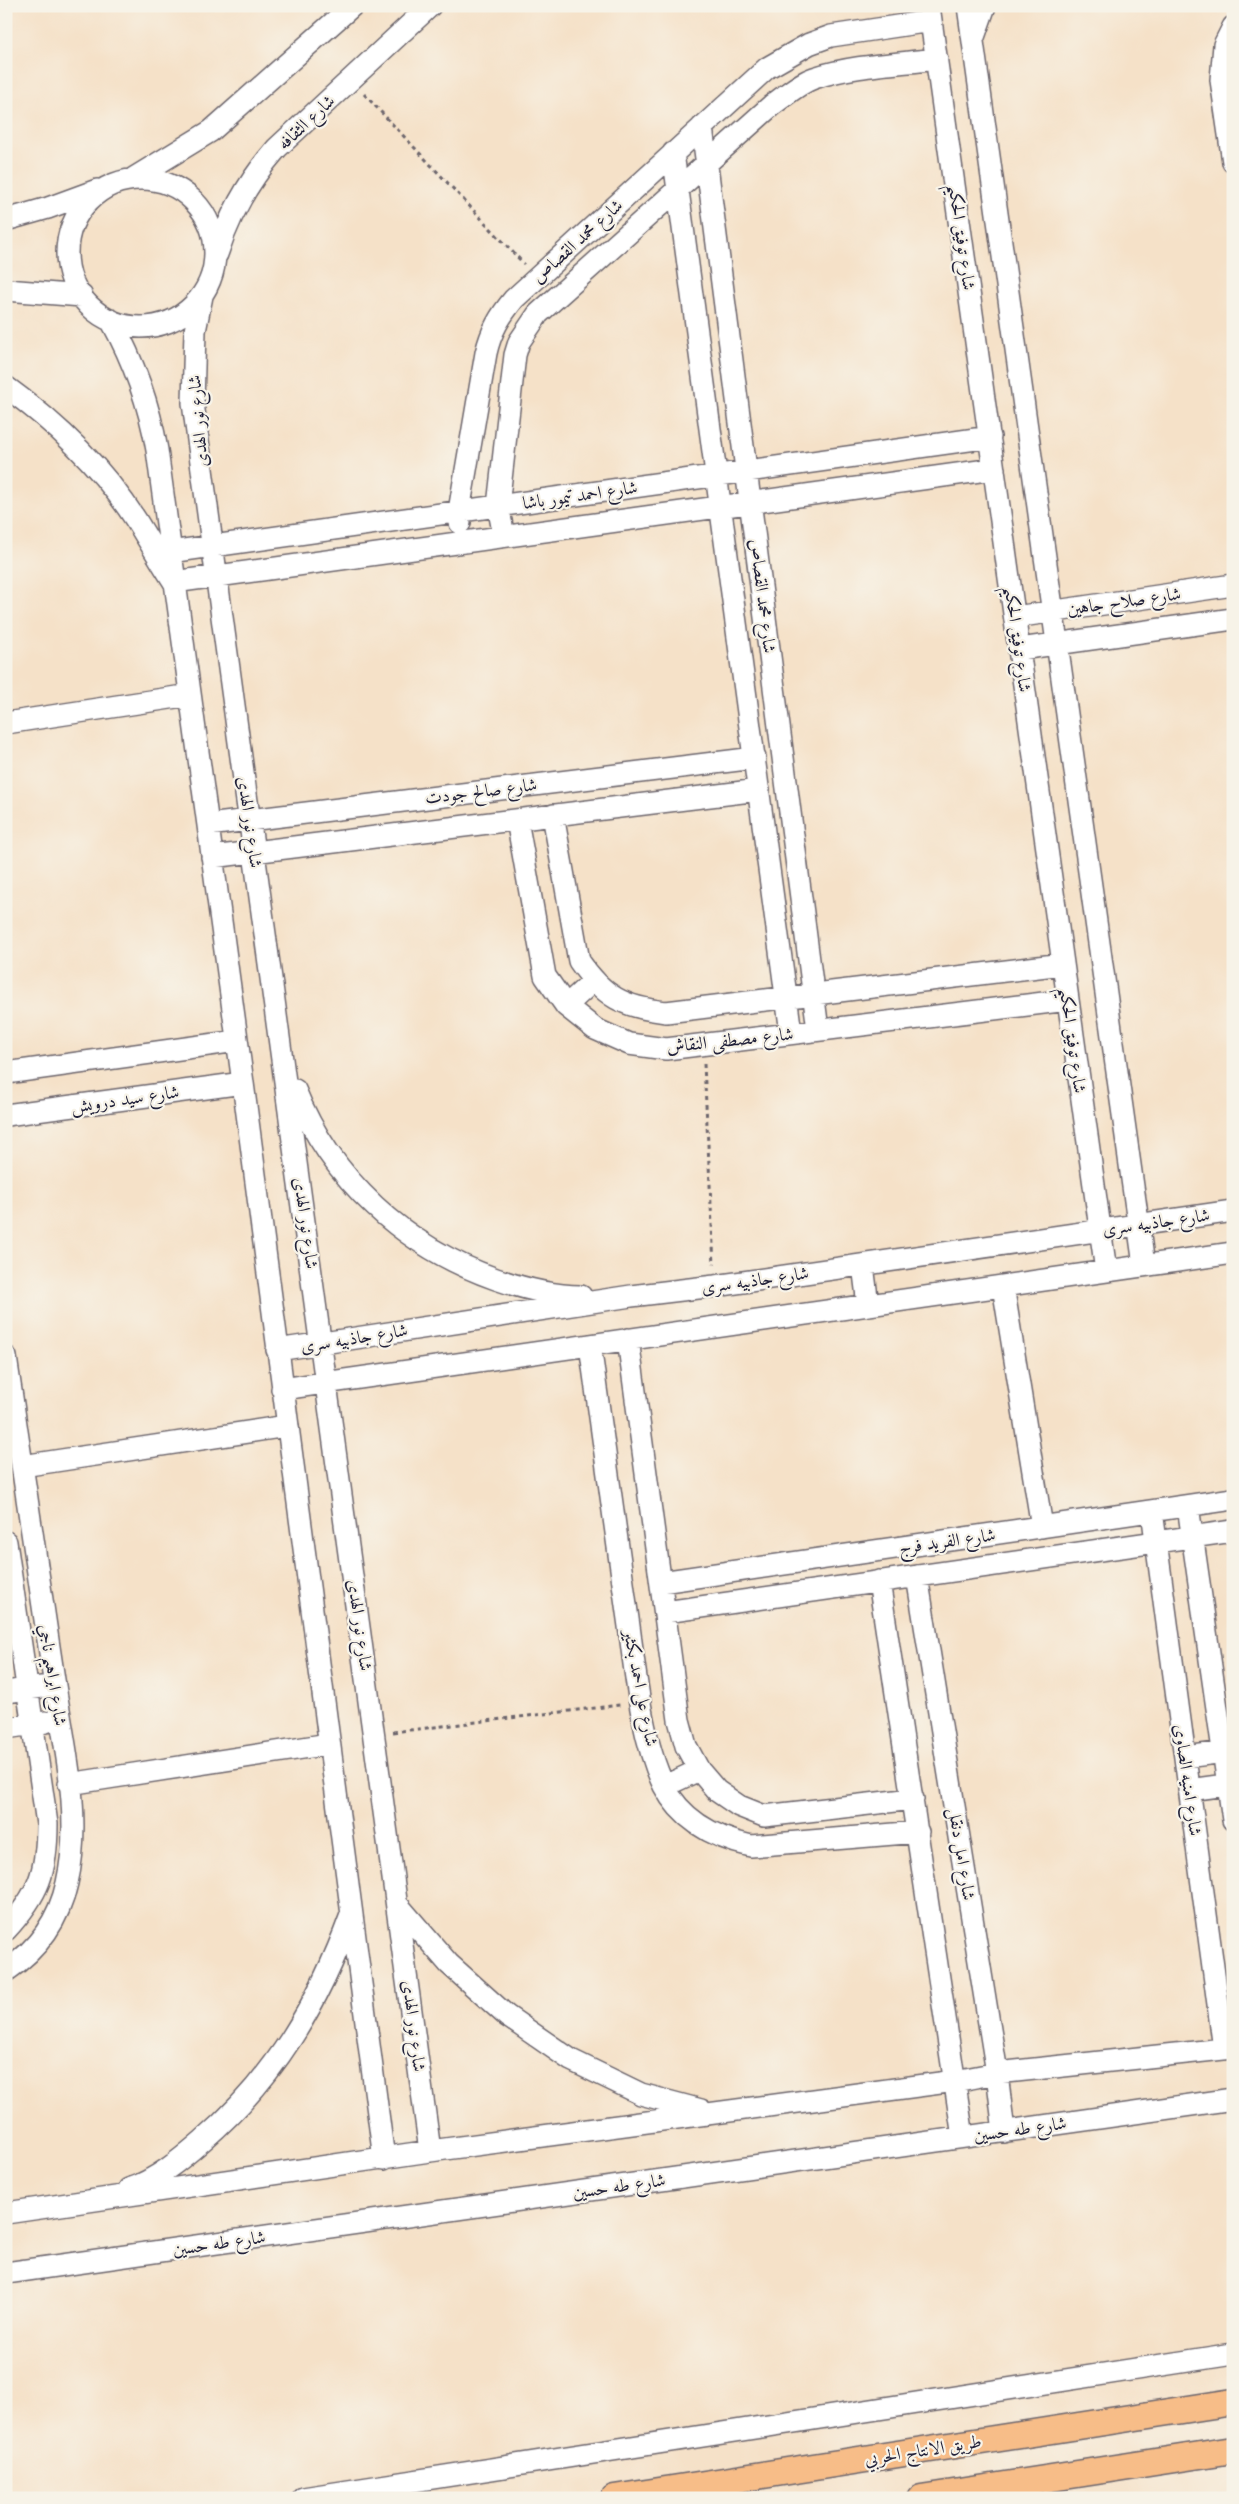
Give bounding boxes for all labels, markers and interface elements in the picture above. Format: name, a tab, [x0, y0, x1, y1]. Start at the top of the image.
street label: شارع الثقافه	[272, 89, 342, 157]
street label: شارع توفيق الحكيم	[937, 182, 981, 293]
street label: شارع محمد القصاص	[526, 193, 630, 291]
street label: شارع نور الهدى	[182, 374, 217, 468]
street label: شارع احمد تيمور باشا	[521, 475, 639, 518]
street label: شارع محمد القصاص	[741, 537, 782, 655]
street label: شارع صلاح جاهين	[1066, 581, 1183, 625]
street label: شارع توفيق الحكيم	[993, 584, 1037, 695]
street label: شارع صالح جودت	[423, 772, 539, 814]
street label: شارع نور الهدى	[229, 775, 268, 870]
street label: شارع توفيق الحكيم	[1048, 985, 1092, 1096]
street label: شارع مصطفى النقاش	[665, 1021, 795, 1062]
street label: شارع سيد درويش	[69, 1080, 181, 1121]
street label: شارع نور الهدى	[285, 1176, 324, 1271]
street label: شارع جاذبيه سرى	[1101, 1203, 1212, 1244]
street label: شارع جاذبيه سرى	[700, 1261, 811, 1302]
street label: شارع جاذبيه سرى	[299, 1318, 410, 1361]
street label: شارع الفريد فرج	[897, 1522, 998, 1564]
street label: شارع نور الهدى	[339, 1578, 378, 1673]
street label: شارع ابراهيم ناجي	[27, 1622, 73, 1729]
street label: شارع على احمد بكثير	[615, 1626, 664, 1749]
street label: شارع امنيه الصاوى	[1165, 1723, 1208, 1838]
street label: شارع امل دنقل	[940, 1806, 981, 1902]
street label: شارع نور الهدى	[393, 1979, 432, 2074]
street label: شارع طه حسين	[972, 2111, 1068, 2150]
street label: شارع طه حسين	[571, 2168, 667, 2207]
street label: شارع طه حسين	[171, 2225, 267, 2264]
street label: طريق الانتاج الحربي	[863, 2429, 984, 2475]

